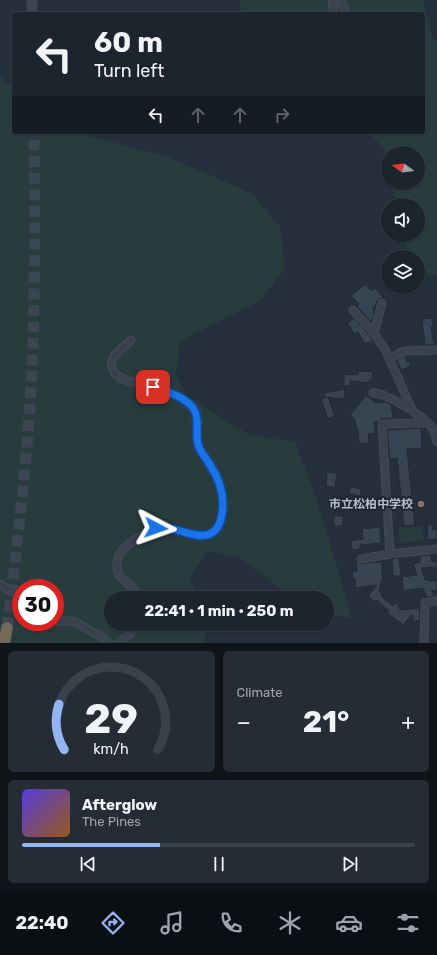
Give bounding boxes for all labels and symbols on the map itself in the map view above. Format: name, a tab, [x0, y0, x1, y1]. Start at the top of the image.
north arrow	[381, 146, 425, 190]
pin	[136, 370, 170, 404]
place label: 市立松柏中学校	[329, 497, 413, 511]
marker: 市立松柏中学校	[416, 499, 426, 509]
position arrow	[135, 507, 177, 549]
speed limit sign: 30	[12, 579, 64, 631]

